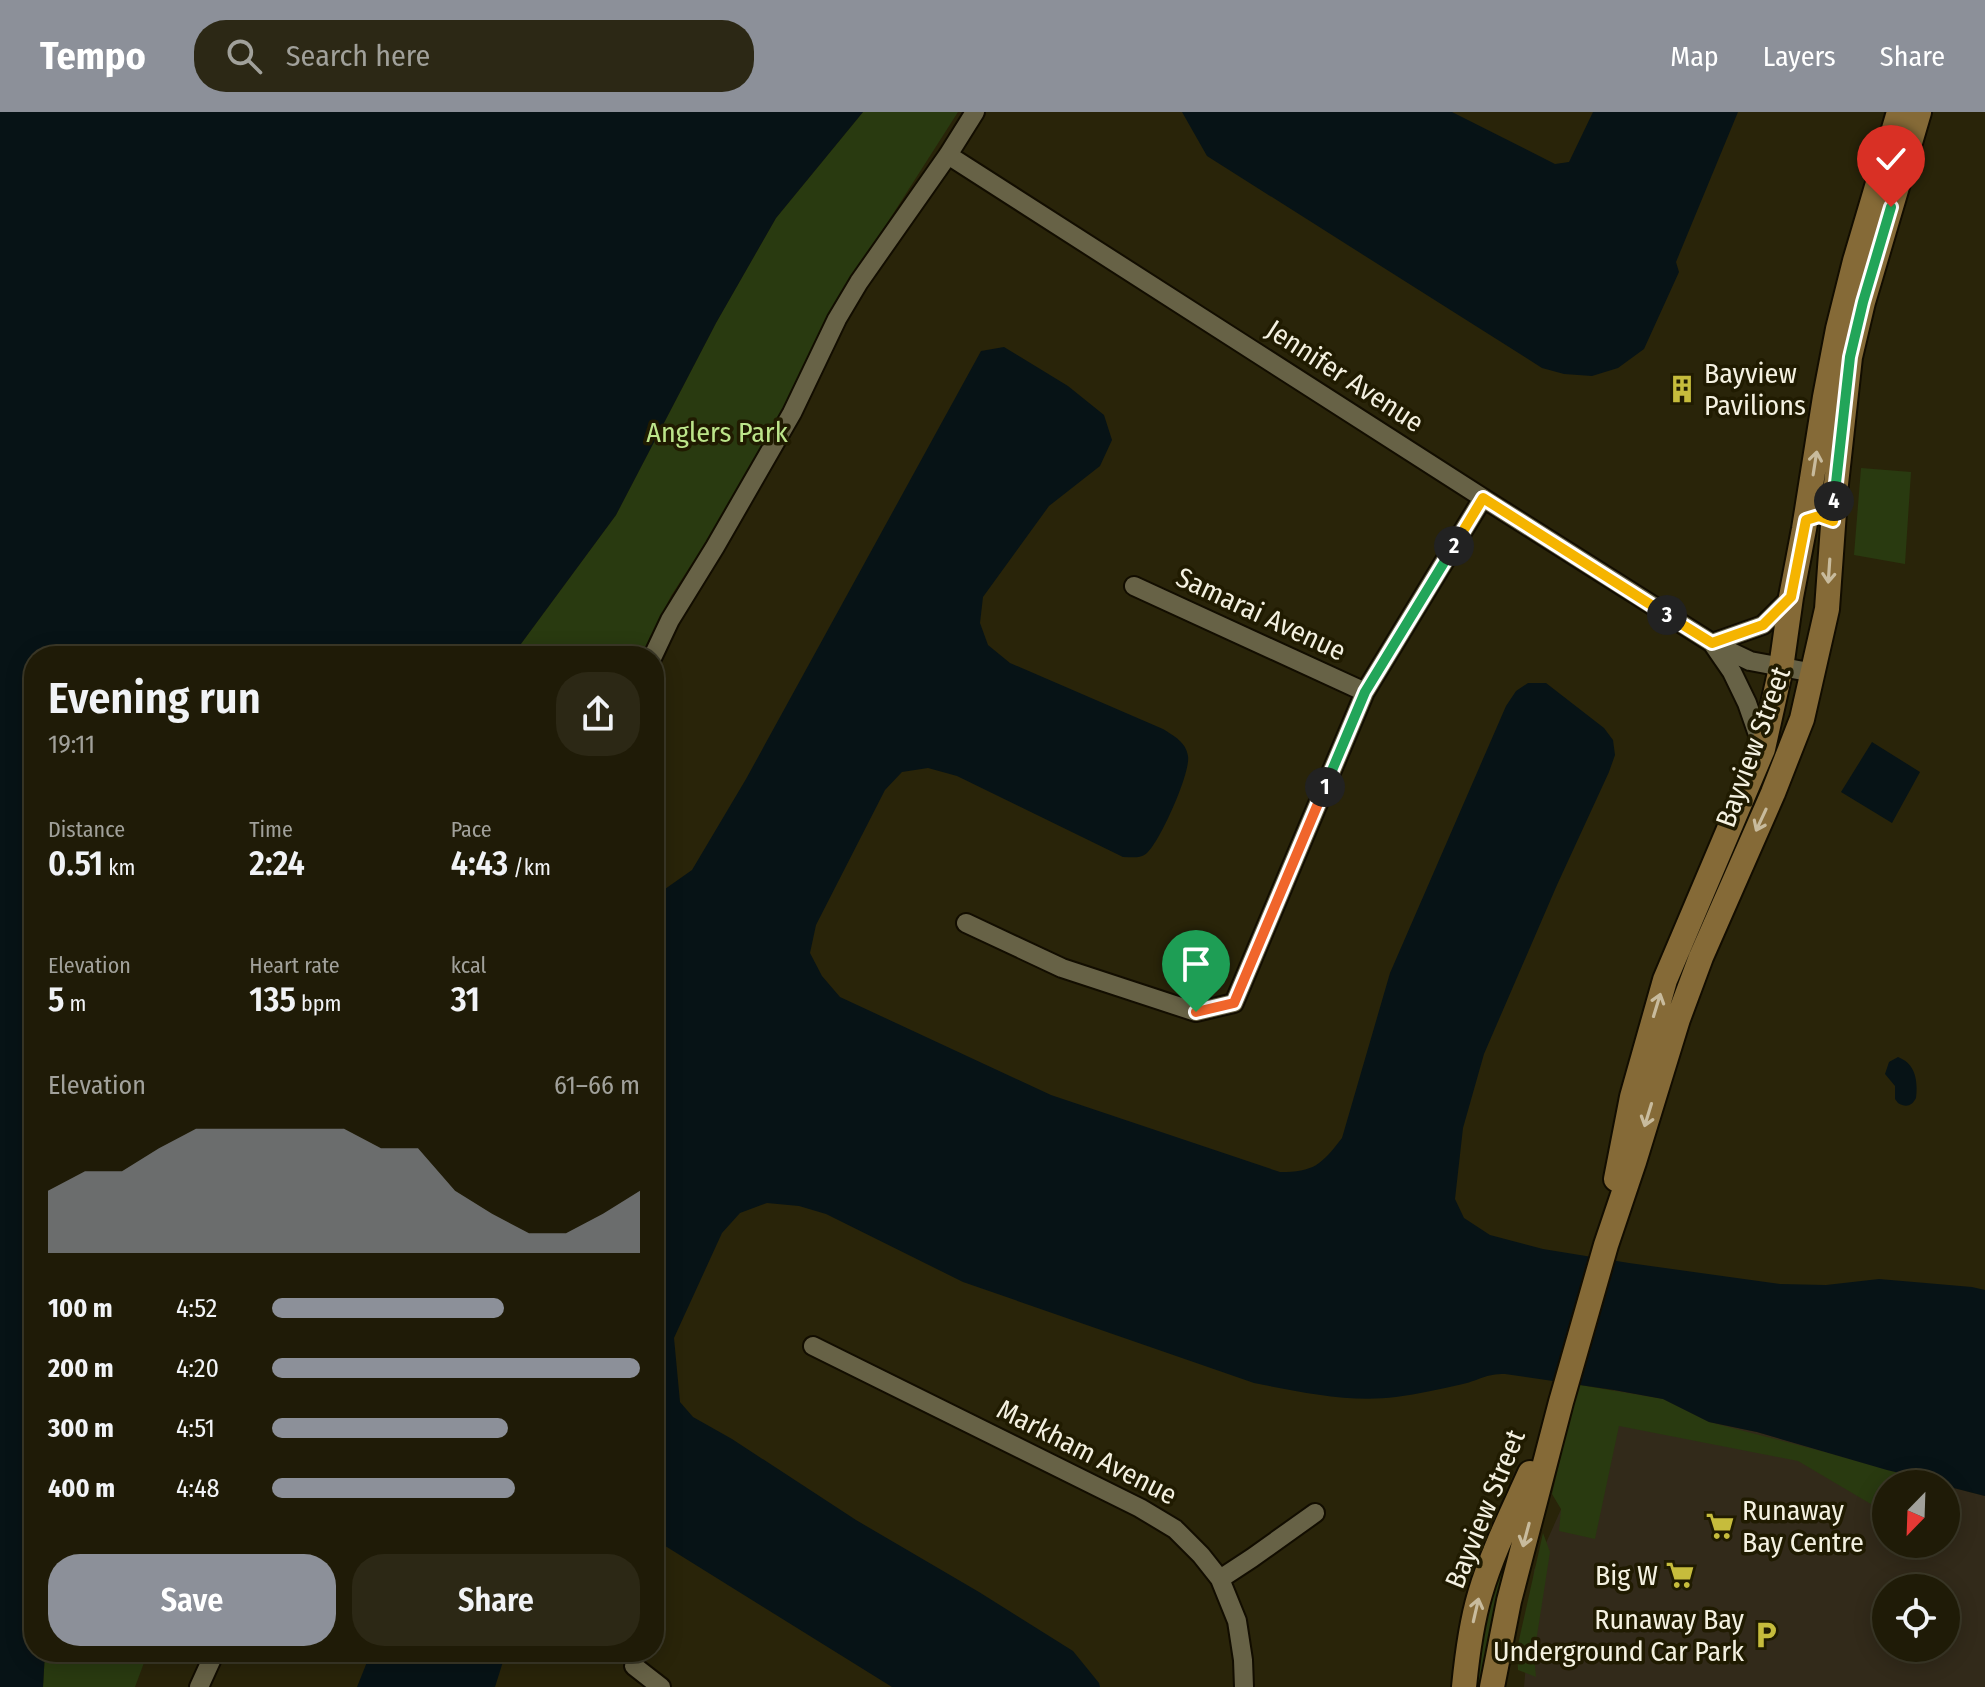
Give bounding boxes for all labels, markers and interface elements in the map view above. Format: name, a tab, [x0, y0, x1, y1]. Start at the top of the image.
search box	[194, 20, 754, 92]
text: Tempo	[40, 33, 146, 79]
icon: search	[222, 34, 266, 78]
text: Search here	[286, 38, 430, 74]
text: Map	[1670, 40, 1719, 73]
text: Layers	[1763, 40, 1836, 73]
text: Share	[1880, 40, 1945, 73]
pin	[1857, 125, 1925, 207]
icon: check	[1869, 137, 1913, 181]
street label: Jennifer Avenue	[1260, 313, 1430, 439]
place label: Bayview Pavilions	[1704, 357, 1806, 422]
building icon: Bayview Pavilions	[1667, 374, 1697, 404]
park label: Anglers Park	[646, 416, 789, 449]
one-way arrow	[1808, 451, 1823, 476]
pin: 4	[1814, 481, 1854, 521]
text: 4	[1828, 487, 1840, 514]
pin: 2	[1434, 526, 1474, 566]
text: 2	[1449, 532, 1459, 559]
one-way arrow	[1821, 557, 1836, 584]
street label: Samarai Avenue	[1171, 560, 1351, 668]
pin: 3	[1647, 595, 1687, 635]
text: 3	[1662, 601, 1672, 628]
street label: Bayview Street	[1709, 662, 1798, 832]
text: Evening run	[48, 672, 261, 725]
button: share	[556, 672, 640, 756]
text: 19:11	[48, 729, 95, 760]
pin: 1	[1305, 767, 1345, 807]
text: 1	[1320, 773, 1330, 800]
one-way arrow	[1753, 808, 1768, 832]
text: Distance	[48, 816, 125, 843]
text: Time	[249, 816, 293, 843]
text: Pace	[451, 816, 492, 843]
text: 0.51	[48, 843, 103, 884]
text: 2:24	[249, 843, 305, 884]
text: 4:43	[451, 843, 508, 884]
text: km	[103, 854, 136, 881]
text: /km	[508, 854, 551, 881]
pin	[1162, 930, 1230, 1012]
icon: arrive	[1174, 942, 1218, 986]
text: Elevation	[48, 952, 131, 979]
text: Heart rate	[249, 952, 340, 979]
text: kcal	[451, 952, 486, 979]
text: 5	[48, 979, 64, 1020]
text: 135	[249, 979, 296, 1020]
text: 31	[451, 979, 480, 1020]
text: m	[64, 990, 87, 1017]
text: bpm	[296, 990, 341, 1017]
one-way arrow	[1651, 993, 1665, 1018]
text: Elevation	[48, 1070, 146, 1101]
text: 61–66 m	[554, 1070, 640, 1101]
one-way arrow	[1640, 1102, 1655, 1128]
text: 100 m	[48, 1293, 113, 1324]
text: 4:52	[176, 1293, 217, 1324]
text: 200 m	[48, 1353, 114, 1384]
text: 4:20	[176, 1353, 219, 1384]
street label: Markham Avenue	[992, 1393, 1182, 1511]
text: 300 m	[48, 1413, 114, 1444]
text: 4:51	[176, 1413, 215, 1444]
street label: Bayview Street	[1438, 1424, 1532, 1593]
north arrow	[1872, 1470, 1960, 1558]
map controls	[1872, 1470, 1960, 1662]
text: 400 m	[48, 1473, 115, 1504]
text: 4:48	[176, 1473, 220, 1504]
place label: Runaway Bay Centre	[1742, 1494, 1864, 1559]
supermarket icon: Runaway Bay Centre	[1705, 1511, 1735, 1541]
one-way arrow	[1518, 1521, 1533, 1547]
button: Save	[48, 1554, 336, 1646]
button: Share	[352, 1554, 640, 1646]
place label: Big W	[1595, 1559, 1658, 1592]
supermarket icon: Big W	[1665, 1560, 1695, 1590]
button: locate	[1872, 1574, 1960, 1662]
one-way arrow	[1469, 1598, 1484, 1623]
place label: Runaway Bay Underground Car Park	[1493, 1603, 1745, 1668]
parking icon: Runaway Bay Underground Car Park	[1751, 1620, 1781, 1650]

